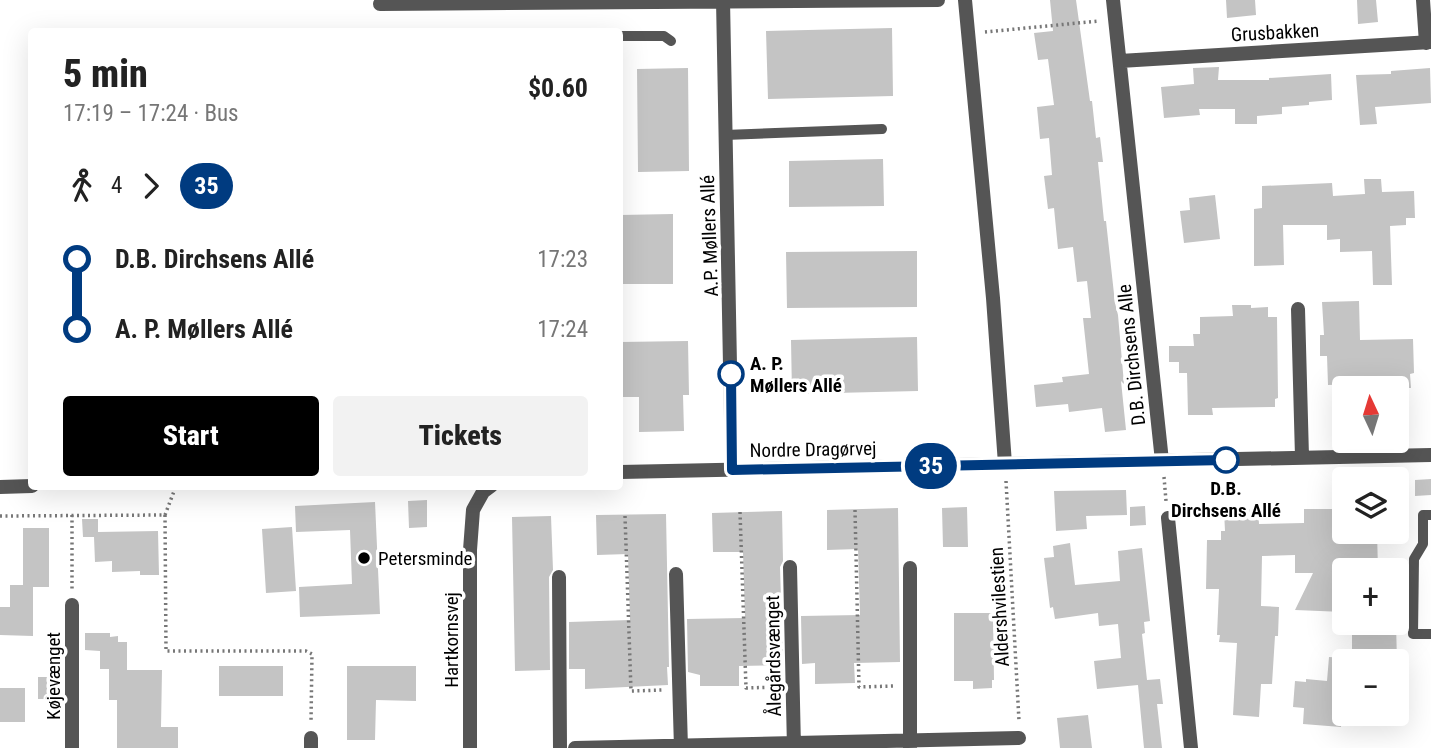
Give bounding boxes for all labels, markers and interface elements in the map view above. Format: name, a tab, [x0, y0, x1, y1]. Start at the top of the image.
street label: Grusbakken	[1230, 19, 1320, 46]
text: 5 min	[63, 52, 148, 96]
text: $0.60	[528, 73, 588, 103]
text: 17:19 – 17:24 · Bus	[63, 100, 239, 127]
icon: walk	[63, 167, 101, 205]
icon: forward	[132, 167, 170, 205]
text: 4	[111, 172, 122, 199]
text: 35	[194, 172, 219, 200]
street label: A.P. Møllers Allé	[696, 175, 723, 297]
text: D.B. Dirchsens Allé	[115, 244, 314, 274]
text: 17:23	[537, 246, 588, 273]
street label: D.B. Dirchsens Alle	[1113, 283, 1150, 427]
text: A. P. Møllers Allé	[115, 314, 293, 344]
text: 17:24	[537, 316, 588, 343]
place label: A. P. Møllers Allé	[750, 352, 842, 397]
marker: A. P. Møllers Allé	[718, 361, 744, 387]
north arrow	[1332, 376, 1409, 453]
map controls	[1332, 376, 1409, 726]
button: Start	[63, 396, 319, 476]
button: Tickets	[333, 396, 588, 476]
street label: Nordre Dragørvej	[750, 437, 876, 462]
line badge: 35	[900, 443, 962, 489]
marker: D.B. Dirchsens Allé	[1213, 447, 1239, 473]
text: 35	[919, 452, 943, 480]
button: layers	[1332, 467, 1409, 544]
place label: D.B. Dirchsens Allé	[1171, 477, 1281, 522]
place label: Petersminde	[378, 547, 473, 570]
street label: Aldershvilestien	[985, 547, 1014, 667]
marker: Petersminde	[356, 550, 372, 566]
button: +	[1332, 558, 1409, 635]
street label: Hartkornsvej	[440, 592, 463, 688]
street label: Ålegårdsvænget	[761, 595, 786, 717]
street label: Køjevænget	[42, 632, 65, 720]
button: −	[1332, 649, 1409, 726]

